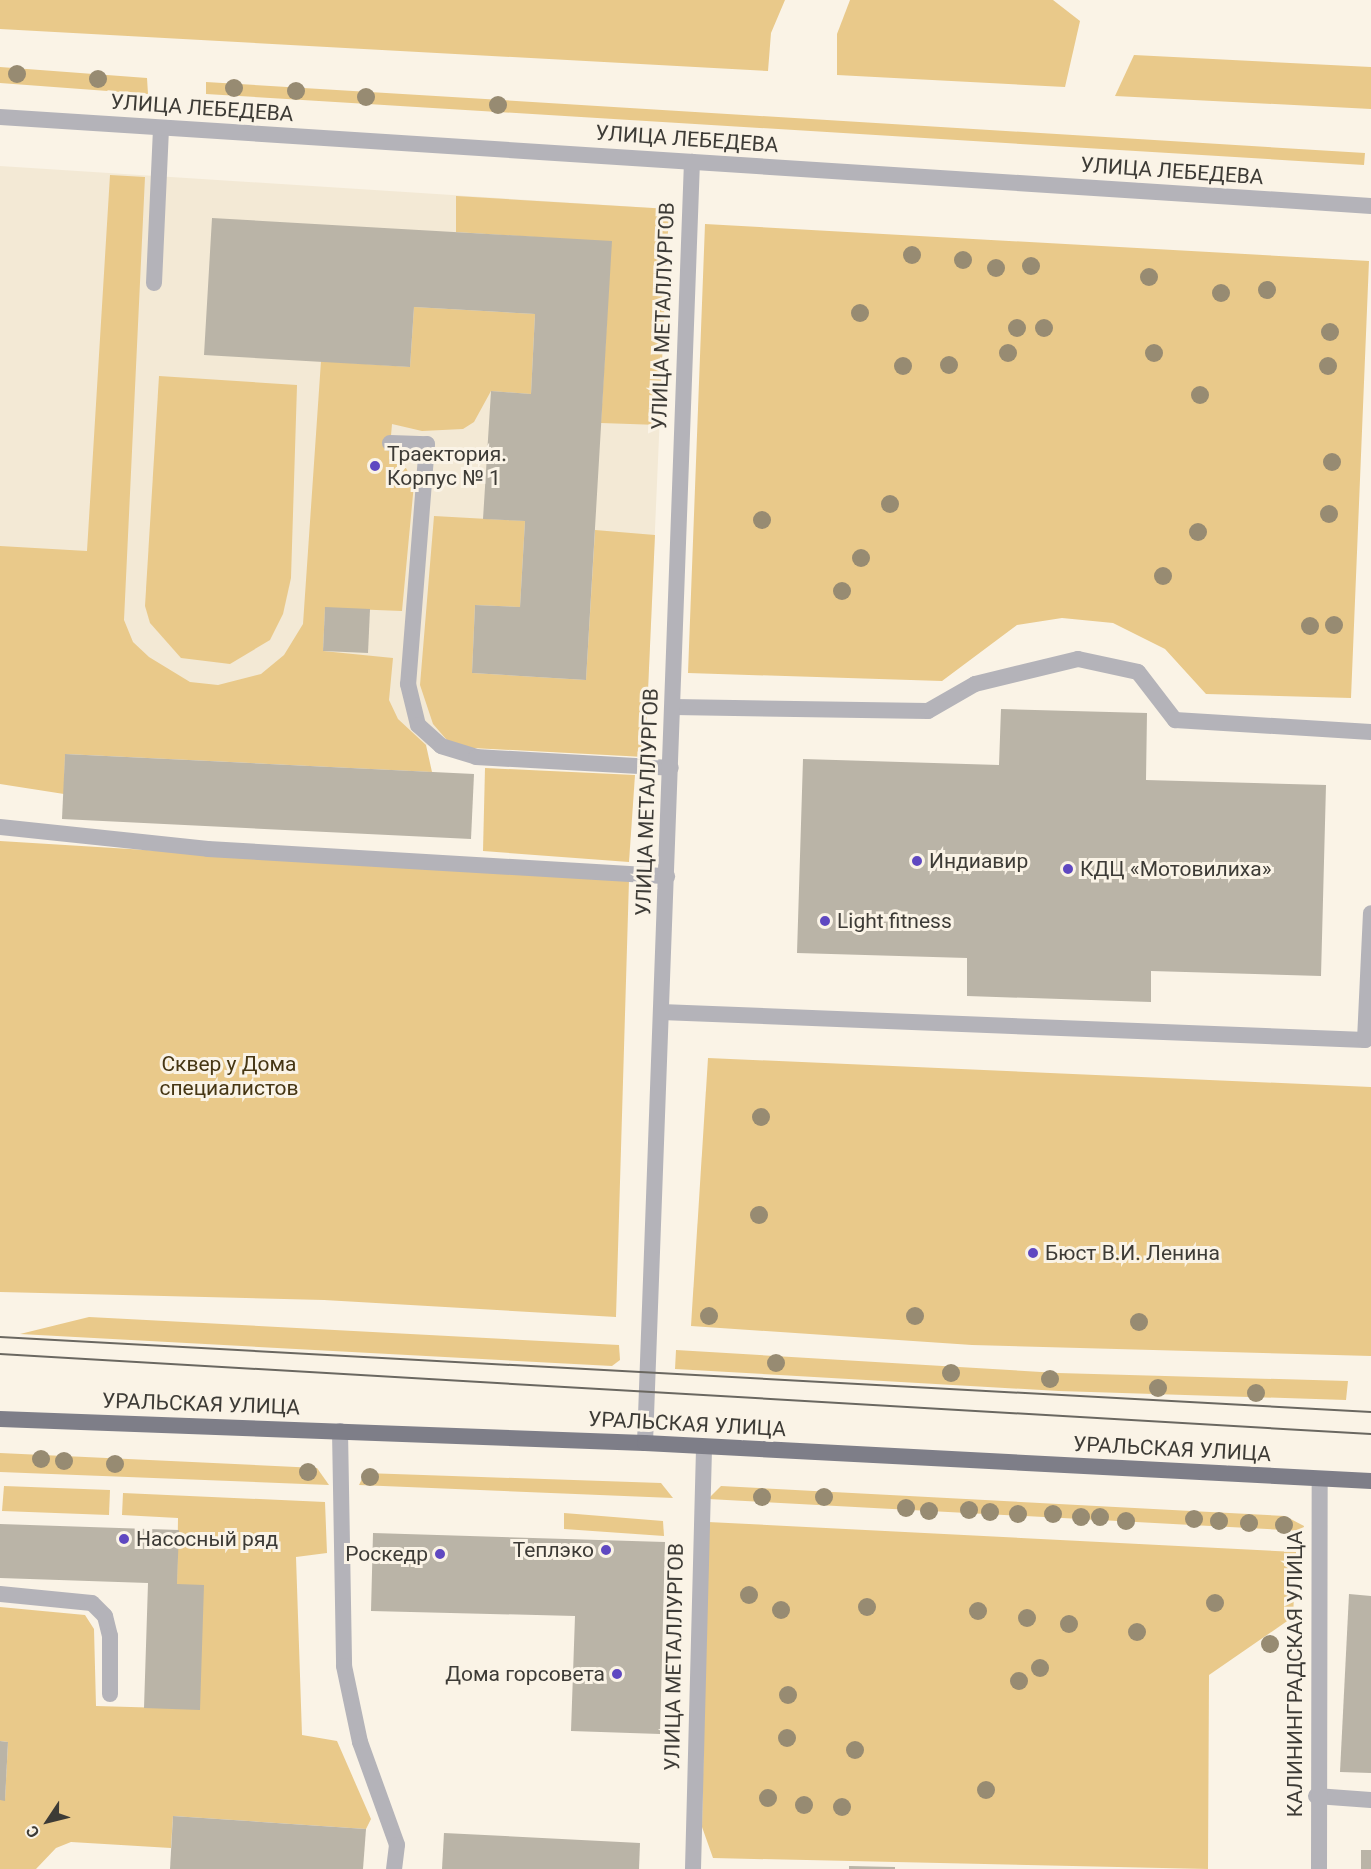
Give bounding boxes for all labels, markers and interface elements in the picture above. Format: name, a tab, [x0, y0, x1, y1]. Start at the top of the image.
street label: УЛИЦА ЛЕБЕДЕВА	[110, 89, 294, 127]
street label: УЛИЦА ЛЕБЕДЕВА	[595, 120, 779, 158]
street label: УЛИЦА ЛЕБЕДЕВА	[1080, 152, 1264, 190]
street label: УЛИЦА МЕТАЛЛУРГОВ	[646, 202, 680, 430]
place label: Траектория. Корпус № 1	[387, 441, 507, 491]
marker: Траектория. Корпус № 1	[368, 459, 382, 473]
street label: УЛИЦА МЕТАЛЛУРГОВ	[630, 688, 664, 916]
place label: Индиавир	[929, 848, 1028, 874]
marker: Индиавир	[910, 854, 924, 868]
place label: КДЦ «Мотовилиха»	[1080, 856, 1272, 882]
marker: КДЦ «Мотовилиха»	[1061, 862, 1075, 876]
place label: Light fitness	[837, 908, 952, 934]
marker: Light fitness	[818, 914, 832, 928]
park label: Сквер у Дома специалистов	[159, 1051, 299, 1101]
place label: Бюст В.И. Ленина	[1045, 1240, 1220, 1266]
marker: Бюст В.И. Ленина	[1026, 1246, 1040, 1260]
street label: УРАЛЬСКАЯ УЛИЦА	[102, 1388, 300, 1420]
street label: УРАЛЬСКАЯ УЛИЦА	[587, 1406, 787, 1442]
street label: УРАЛЬСКАЯ УЛИЦА	[1072, 1431, 1272, 1467]
place label: Насосный ряд	[136, 1526, 278, 1552]
street label: КАЛИНИНГРАДСКАЯ УЛИЦА	[1282, 1531, 1308, 1817]
marker: Насосный ряд	[117, 1532, 131, 1546]
place label: Теплэко	[513, 1537, 594, 1563]
place label: Роскедр	[345, 1541, 428, 1567]
marker: Теплэко	[599, 1543, 613, 1557]
street label: УЛИЦА МЕТАЛЛУРГОВ	[659, 1543, 689, 1771]
marker: Роскедр	[433, 1547, 447, 1561]
place label: Дома горсовета	[445, 1661, 605, 1687]
marker: Дома горсовета	[610, 1667, 624, 1681]
north arrow	[18, 1791, 78, 1851]
text: С	[22, 1822, 44, 1841]

